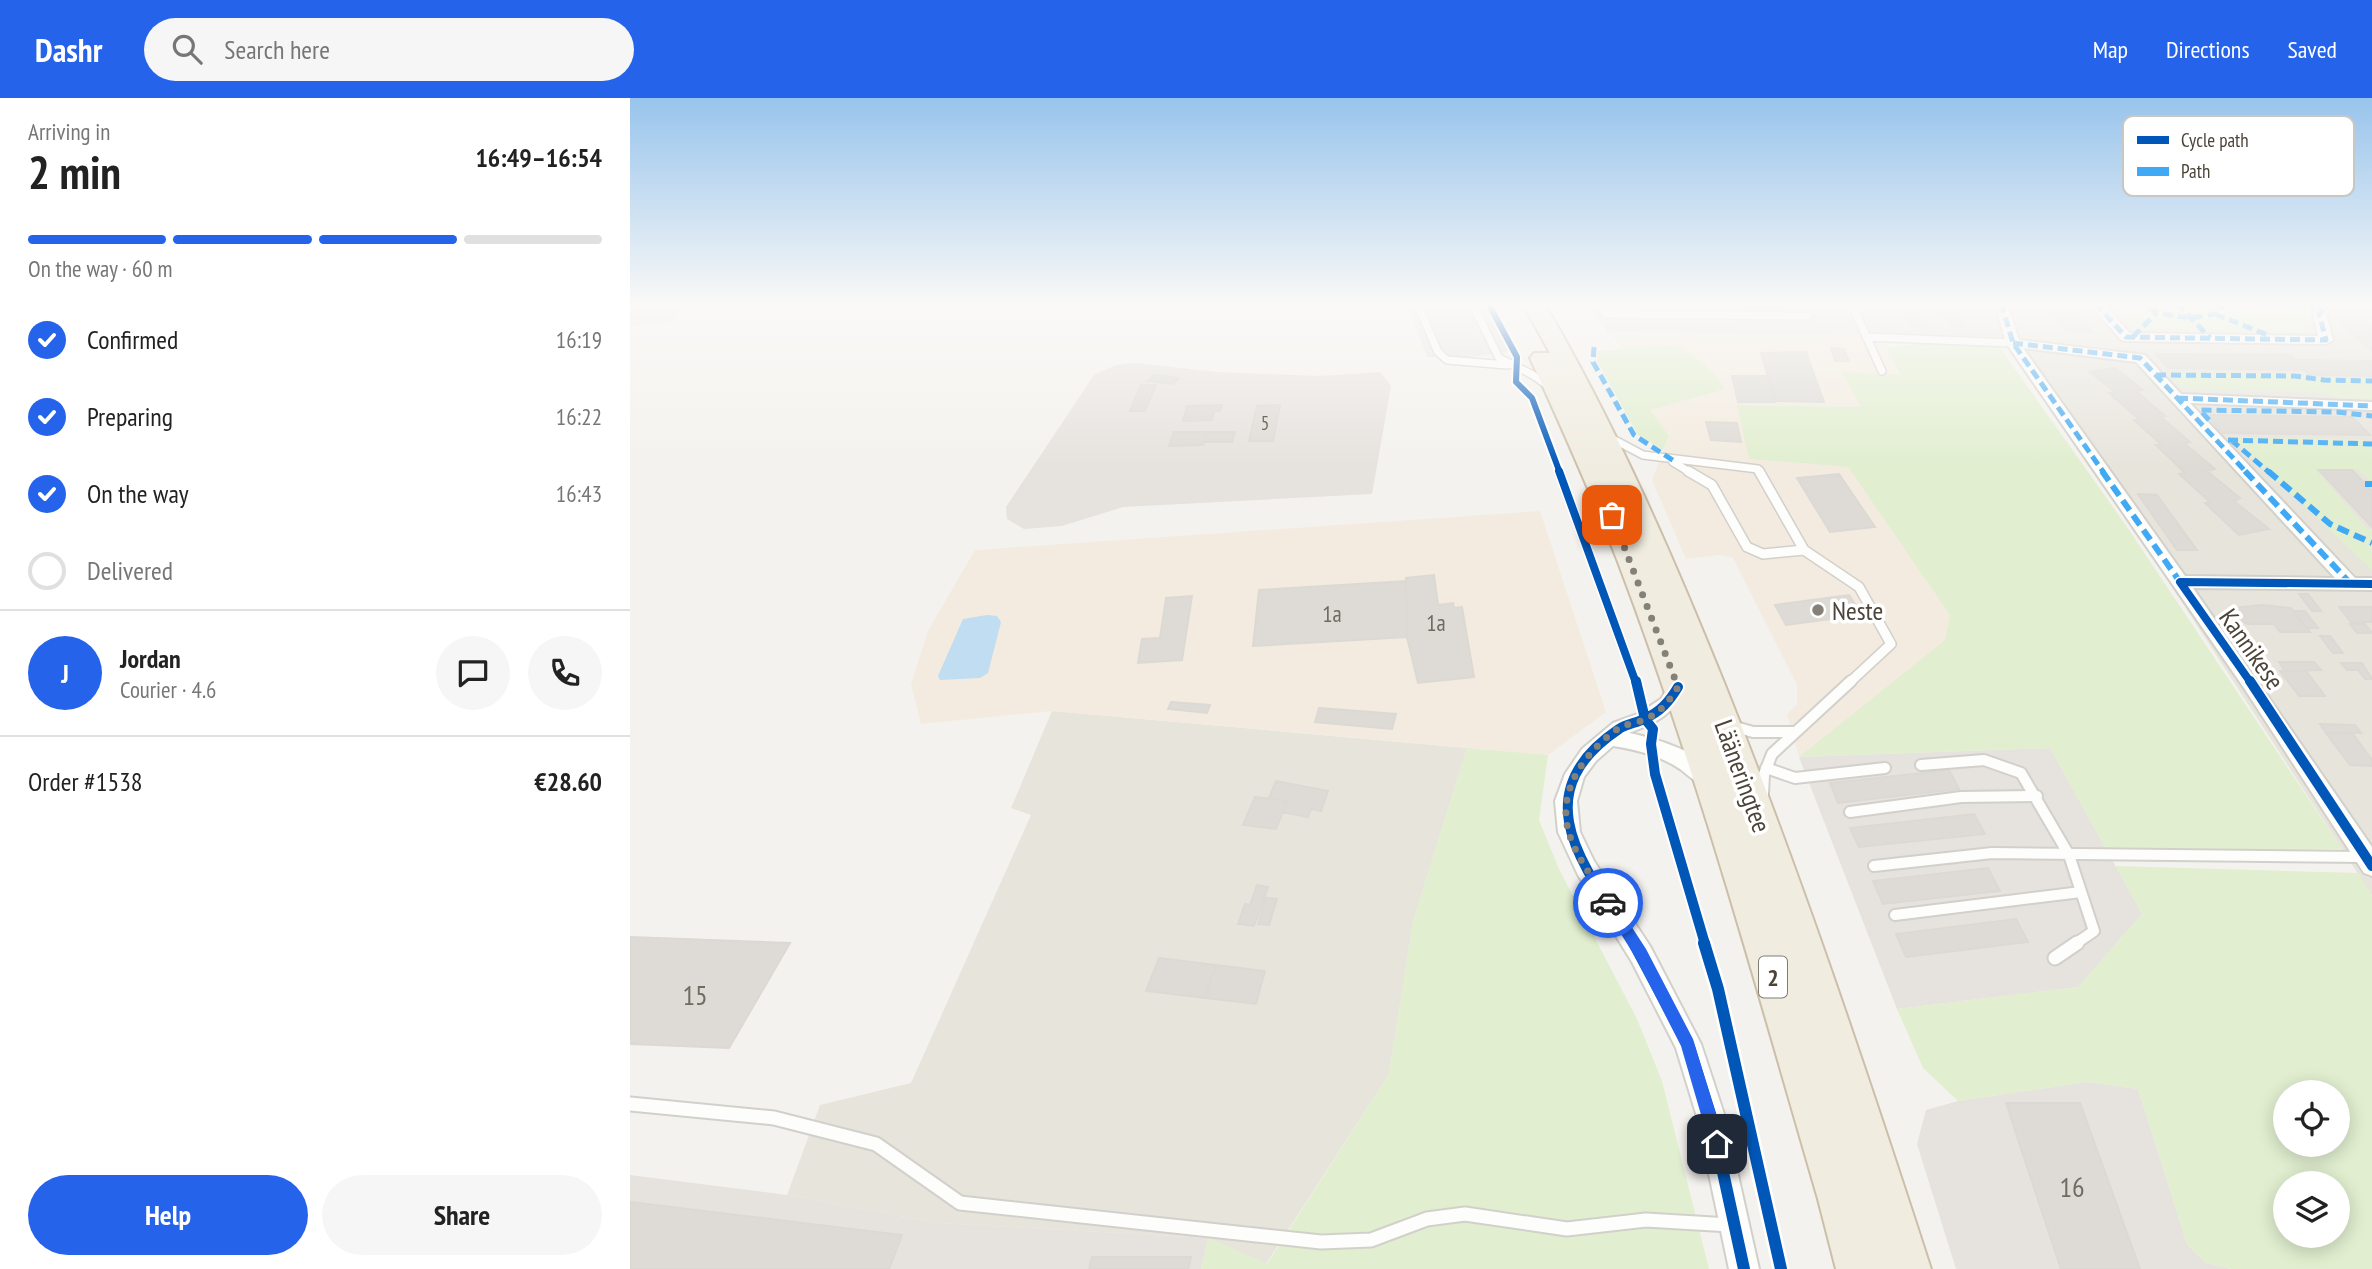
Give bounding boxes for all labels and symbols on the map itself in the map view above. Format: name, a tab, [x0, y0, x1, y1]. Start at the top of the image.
legend	[2123, 116, 2354, 196]
text: Cycle path	[2181, 128, 2249, 152]
text: Path	[2181, 159, 2210, 183]
house number: 5	[1261, 411, 1269, 435]
pin	[1582, 485, 1642, 545]
place label: Neste	[1832, 594, 1883, 627]
house number: 1a	[1322, 599, 1342, 628]
marker: Neste	[1810, 602, 1826, 618]
street label: Kannikese	[2212, 602, 2292, 696]
house number: 1a	[1426, 608, 1446, 637]
street label: Lääneringtee	[1707, 715, 1779, 837]
courier	[1573, 868, 1643, 938]
road number: 2	[1759, 956, 1787, 998]
house number: 15	[682, 976, 708, 1013]
pin	[1687, 1114, 1747, 1174]
house number: 16	[2059, 1168, 2085, 1205]

